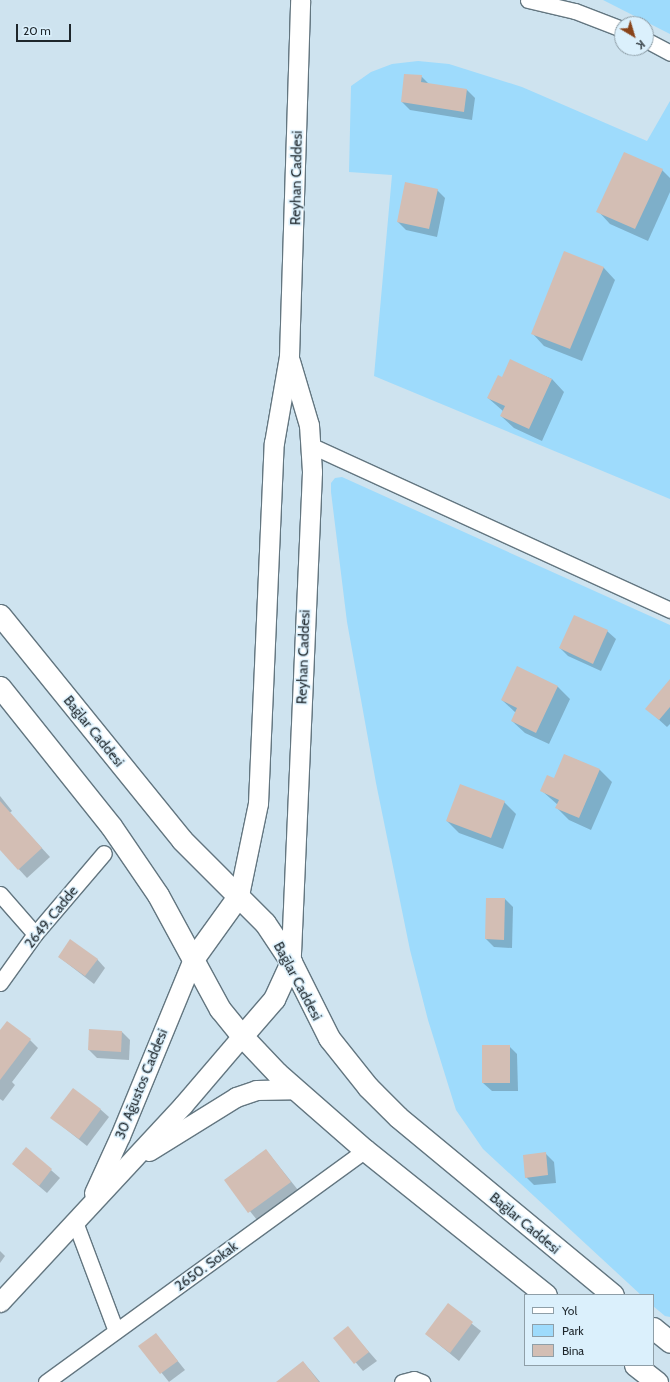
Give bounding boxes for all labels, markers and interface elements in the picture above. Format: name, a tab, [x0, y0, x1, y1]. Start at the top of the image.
scale bar	[18, 16, 73, 42]
north arrow	[614, 16, 654, 56]
text: 20 m	[23, 23, 51, 38]
text: K	[634, 37, 648, 52]
street label: Reyhan Caddesi	[287, 131, 305, 225]
street label: Reyhan Caddesi	[293, 610, 313, 704]
street label: Bağlar Caddesi	[60, 692, 128, 770]
street label: 2649. Cadde	[21, 883, 81, 951]
street label: Bağlar Caddesi	[270, 939, 326, 1023]
street label: 30 Ağustos Caddesi	[111, 1026, 171, 1142]
street label: Bağlar Caddesi	[486, 1189, 564, 1257]
street label: 2650. Sokak	[171, 1238, 241, 1294]
legend	[524, 1294, 654, 1366]
text: Yol	[562, 1303, 577, 1318]
text: Park	[562, 1323, 584, 1338]
text: Bina	[562, 1343, 584, 1358]

